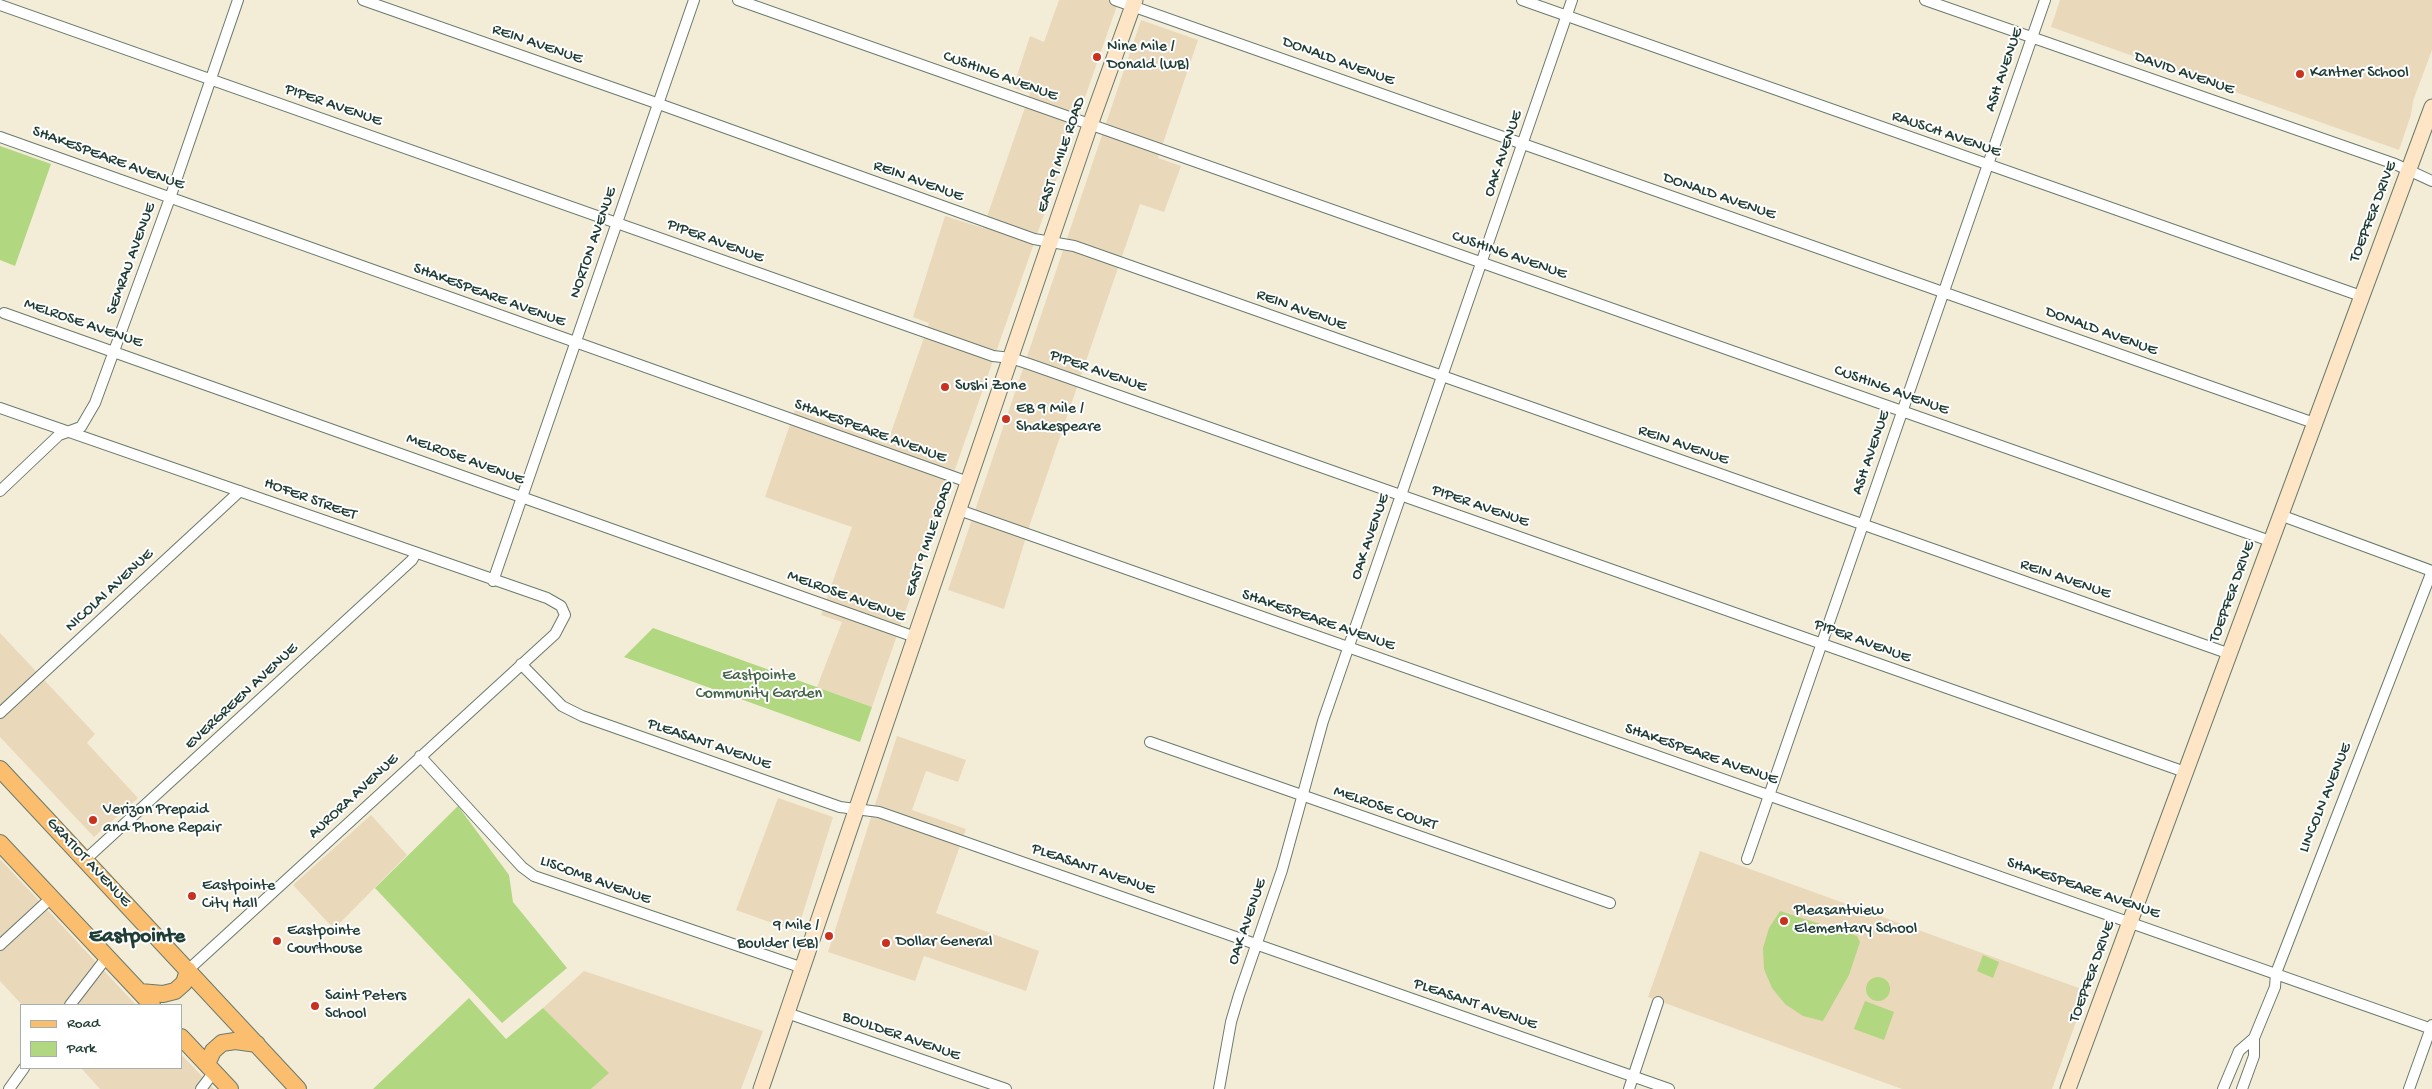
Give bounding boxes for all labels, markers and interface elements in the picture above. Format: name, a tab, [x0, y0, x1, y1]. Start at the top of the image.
street label: REIN AVENUE	[489, 21, 585, 69]
street label: ASH AVENUE	[1982, 25, 2028, 115]
street label: DONALD AVENUE	[1279, 33, 1397, 91]
place label: Nine Mile / Donald (WB)	[1107, 38, 1190, 76]
street label: CUSHING AVENUE	[940, 47, 1060, 107]
street label: DAVID AVENUE	[2131, 48, 2237, 100]
marker: Nine Mile / Donald (WB)	[1091, 51, 1103, 63]
place label: Kantner School	[2310, 64, 2409, 84]
marker: Kantner School	[2294, 68, 2306, 80]
street label: PIPER AVENUE	[282, 80, 384, 132]
street label: EAST 9 MILE ROAD	[1033, 95, 1091, 215]
street label: RAUSCH AVENUE	[1889, 107, 2003, 163]
street label: OAK AVENUE	[1480, 109, 1528, 199]
street label: SHAKESPEARE AVENUE	[29, 123, 187, 195]
street label: REIN AVENUE	[870, 157, 966, 207]
street label: TOEPFER DRIVE	[2346, 159, 2402, 265]
street label: DONALD AVENUE	[1660, 169, 1778, 225]
street label: NORTON AVENUE	[566, 185, 622, 301]
street label: SEMRAU AVENUE	[103, 201, 161, 317]
street label: PIPER AVENUE	[664, 216, 766, 268]
street label: CUSHING AVENUE	[1449, 227, 1569, 285]
street label: SHAKESPEARE AVENUE	[410, 260, 568, 332]
street label: REIN AVENUE	[1253, 286, 1349, 336]
street label: MELROSE AVENUE	[21, 295, 145, 353]
street label: DONALD AVENUE	[2042, 303, 2160, 361]
street label: PIPER AVENUE	[1047, 346, 1149, 398]
street label: CUSHING AVENUE	[1831, 361, 1951, 421]
place label: Sushi Zone	[955, 377, 1026, 397]
marker: Sushi Zone	[939, 381, 951, 393]
street label: SHAKESPEARE AVENUE	[791, 396, 949, 468]
place label: EB 9 Mile / Shakespeare	[1016, 400, 1101, 438]
street label: ASH AVENUE	[1849, 408, 1895, 498]
marker: EB 9 Mile / Shakespeare	[1000, 413, 1012, 425]
street label: REIN AVENUE	[1635, 422, 1731, 470]
street label: MELROSE AVENUE	[403, 430, 527, 490]
street label: HOFER STREET	[261, 474, 359, 526]
street label: EAST 9 MILE ROAD	[901, 479, 959, 599]
street label: PIPER AVENUE	[1429, 481, 1531, 533]
street label: OAK AVENUE	[1347, 492, 1395, 582]
street label: TOEPFER DRIVE	[2206, 539, 2260, 645]
street label: NICOLAI AVENUE	[62, 545, 158, 637]
street label: REIN AVENUE	[2017, 556, 2113, 604]
street label: MELROSE AVENUE	[784, 567, 908, 627]
street label: SHAKESPEARE AVENUE	[1239, 586, 1397, 656]
street label: PIPER AVENUE	[1811, 616, 1913, 668]
street label: EVERGREEN AVENUE	[181, 640, 303, 754]
park label: Eastpointe Community Garden	[696, 667, 822, 705]
street label: PLEASANT AVENUE	[645, 715, 773, 775]
street label: SHAKESPEARE AVENUE	[1622, 720, 1780, 790]
street label: LINCOLN AVENUE	[2295, 740, 2357, 856]
street label: AURORA AVENUE	[305, 750, 403, 844]
street label: MELROSE COURT	[1331, 782, 1439, 836]
place label: Verizon Prepaid and Phone Repair	[103, 801, 221, 839]
street label: GRATIOT AVENUE	[42, 814, 134, 912]
marker: Verizon Prepaid and Phone Repair	[87, 814, 99, 826]
street label: PLEASANT AVENUE	[1029, 840, 1157, 900]
street label: LISCOMB AVENUE	[537, 852, 653, 910]
street label: SHAKESPEARE AVENUE	[2004, 854, 2162, 924]
place label: Eastpointe City Hall	[202, 877, 275, 915]
street label: OAK AVENUE	[1224, 877, 1272, 967]
marker: Eastpointe City Hall	[186, 890, 198, 902]
place label: Pleasantview Elementary School	[1794, 902, 1917, 940]
marker: Pleasantview Elementary School	[1778, 915, 1790, 927]
place label: 9 Mile / Boulder (EB)	[737, 917, 819, 955]
street label: TOEPFER DRIVE	[2066, 919, 2120, 1025]
place label: Eastpointe Courthouse	[287, 922, 362, 960]
district label: Eastpointe	[89, 925, 185, 951]
marker: 9 Mile / Boulder (EB)	[823, 930, 835, 942]
place label: Dollar General	[896, 933, 992, 953]
marker: Eastpointe Courthouse	[271, 935, 283, 947]
marker: Dollar General	[880, 937, 892, 949]
street label: PLEASANT AVENUE	[1411, 975, 1539, 1035]
place label: Saint Peters School	[325, 987, 406, 1025]
marker: Saint Peters School	[309, 1000, 321, 1012]
legend	[20, 1004, 182, 1069]
street label: BOULDER AVENUE	[840, 1008, 962, 1066]
text: Road	[67, 1015, 100, 1033]
text: Park	[67, 1040, 96, 1058]

